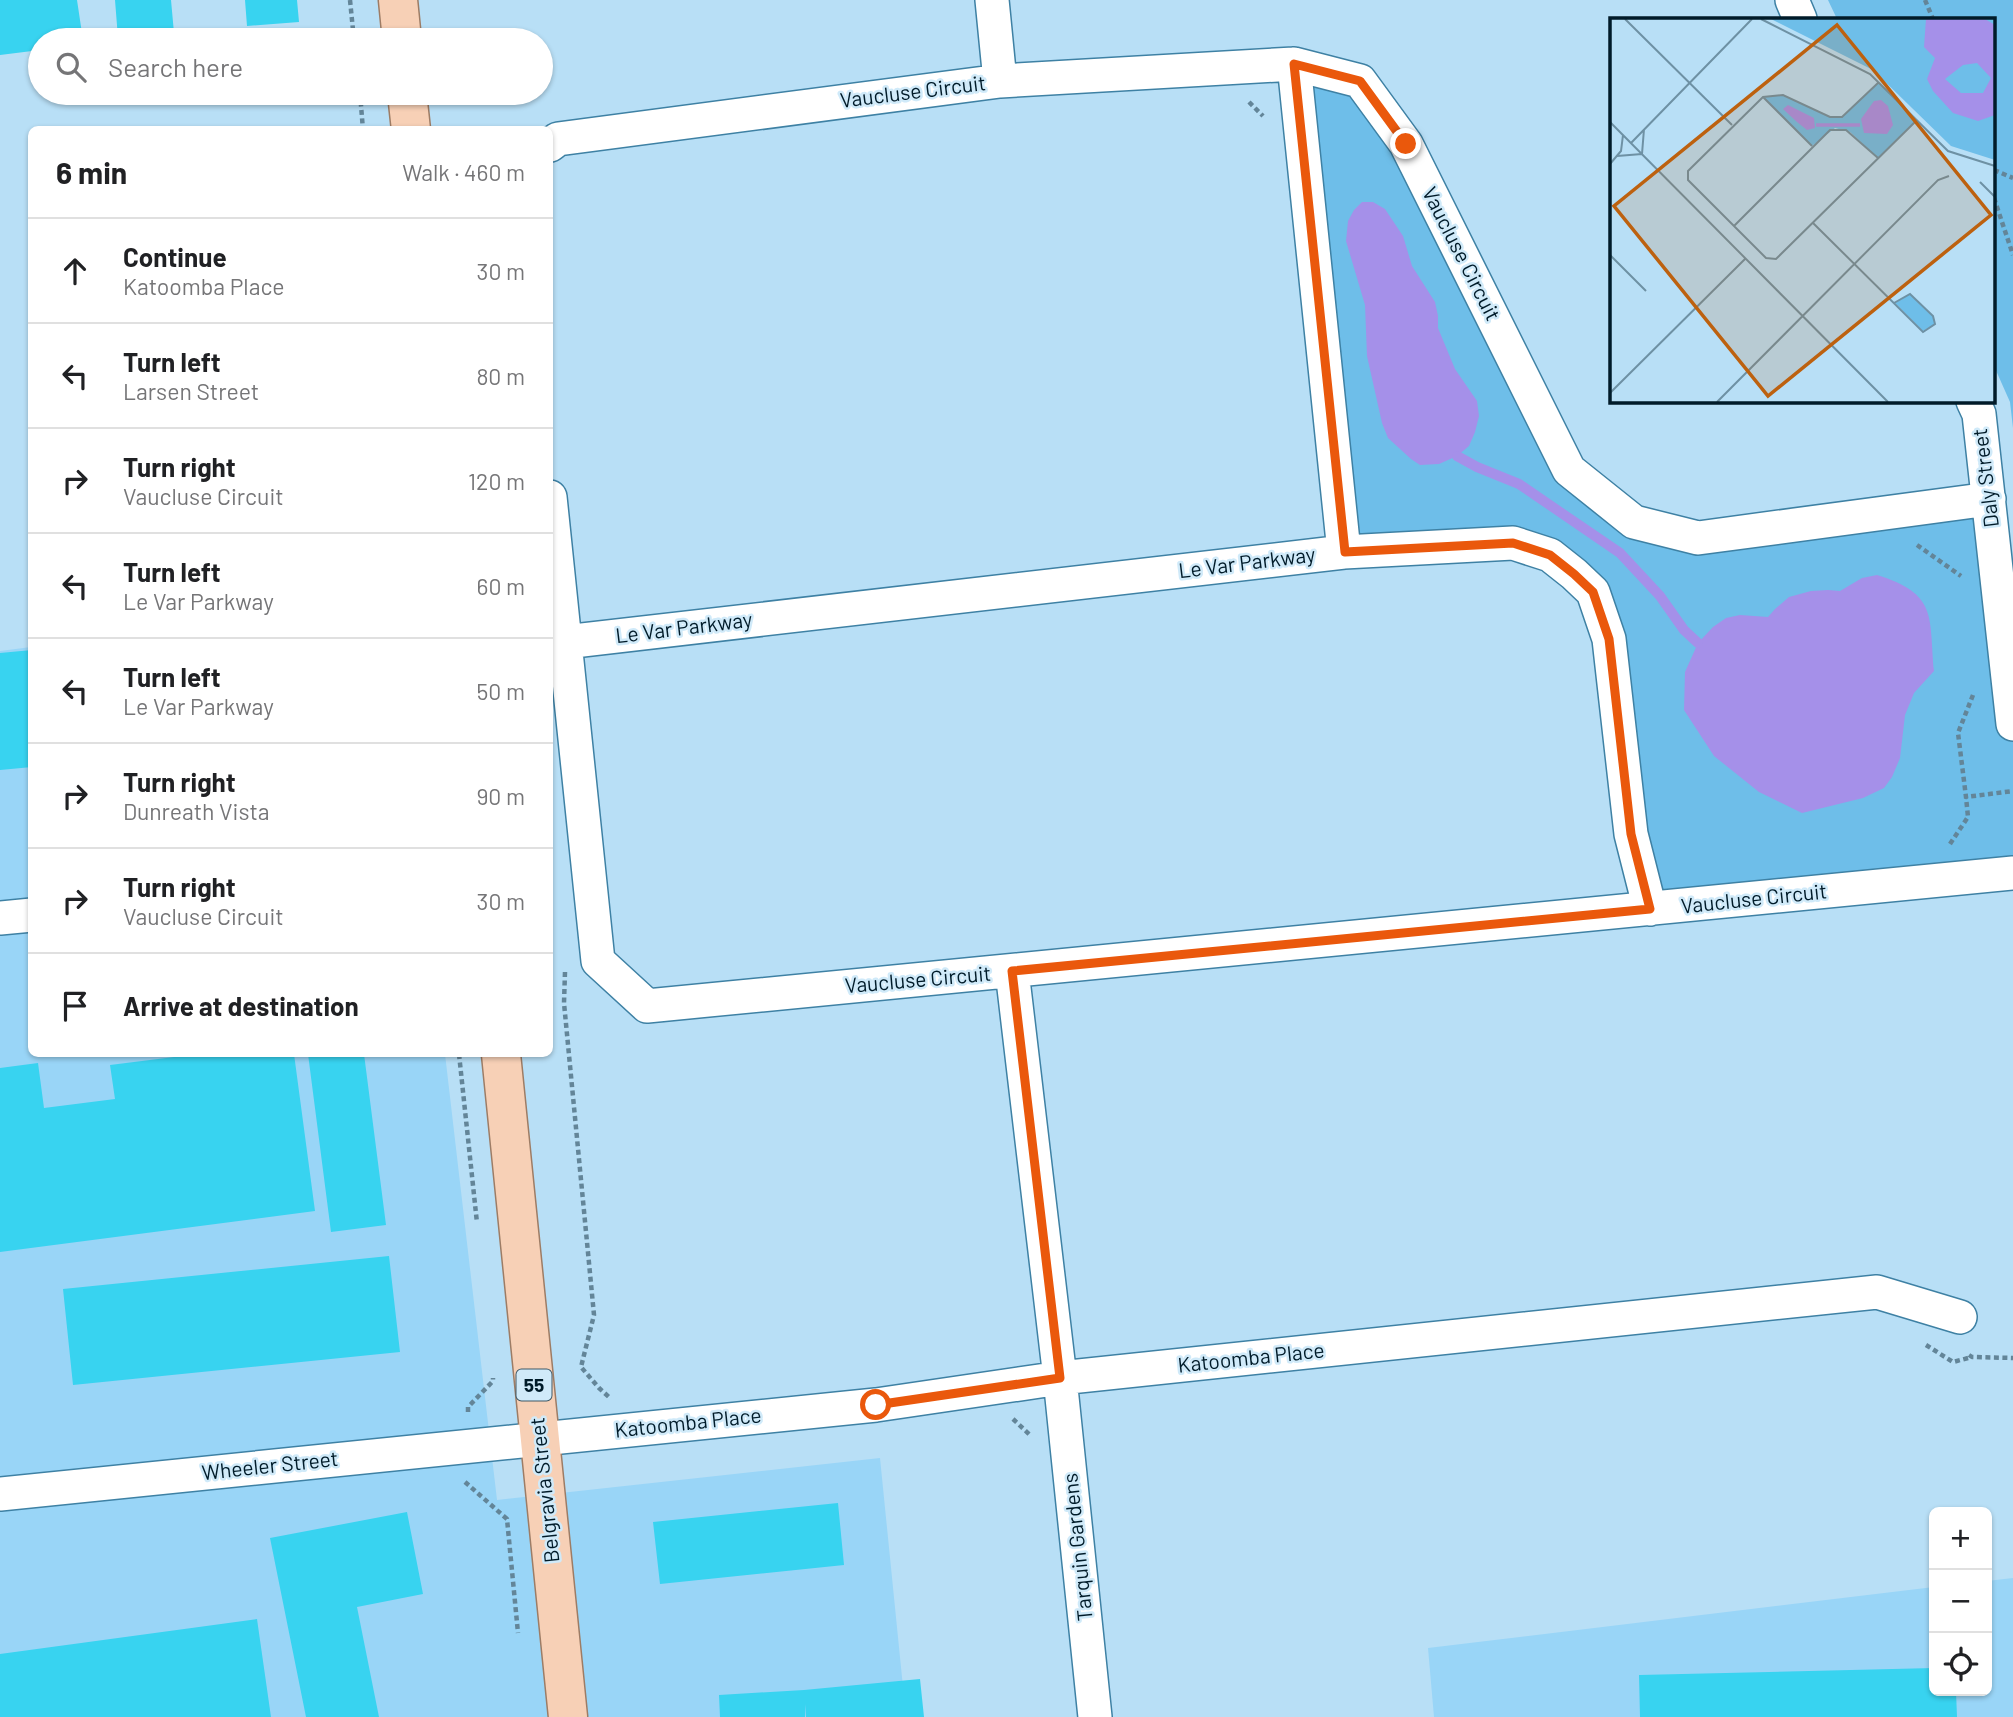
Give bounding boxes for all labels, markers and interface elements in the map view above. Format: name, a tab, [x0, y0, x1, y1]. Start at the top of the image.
inset map	[1610, 18, 1996, 402]
search box	[28, 28, 553, 105]
icon: search	[52, 48, 90, 86]
text: Search here	[108, 51, 243, 82]
street label: Vaucluse Circuit	[839, 69, 987, 112]
route end	[1390, 128, 1421, 159]
text: 6 min	[56, 154, 127, 190]
text: Walk · 460 m	[402, 158, 525, 186]
street label: Vaucluse Circuit	[1418, 182, 1507, 324]
text: Continue	[123, 241, 227, 272]
icon: ahead	[56, 252, 94, 290]
text: 30 m	[477, 257, 525, 285]
text: Katoomba Place	[123, 272, 285, 300]
text: Turn left	[123, 346, 221, 377]
icon: left	[56, 357, 94, 395]
text: 80 m	[476, 362, 525, 390]
text: Larsen Street	[123, 377, 259, 405]
street label: Daly Street	[1966, 427, 2003, 529]
text: Turn right	[123, 451, 236, 482]
icon: right	[56, 462, 94, 500]
text: 120 m	[468, 467, 525, 495]
text: Vaucluse Circuit	[123, 482, 284, 510]
street label: Le Var Parkway	[1177, 541, 1317, 582]
text: Turn left	[123, 556, 221, 587]
icon: left	[56, 567, 94, 605]
text: 60 m	[477, 572, 525, 600]
text: Le Var Parkway	[123, 587, 274, 615]
street label: Le Var Parkway	[614, 606, 754, 647]
text: Turn left	[123, 661, 221, 692]
icon: left	[56, 672, 94, 710]
text: 50 m	[477, 677, 525, 705]
text: Le Var Parkway	[123, 692, 274, 720]
text: Turn right	[123, 766, 236, 797]
icon: right	[56, 777, 94, 815]
text: 90 m	[476, 782, 525, 810]
text: Dunreath Vista	[123, 797, 270, 825]
text: Turn right	[123, 871, 236, 902]
street label: Vaucluse Circuit	[1680, 877, 1828, 918]
icon: right	[56, 882, 94, 920]
text: 30 m	[477, 887, 525, 915]
text: Vaucluse Circuit	[123, 902, 284, 930]
street label: Vaucluse Circuit	[844, 960, 992, 997]
icon: arrive	[56, 987, 94, 1025]
text: Arrive at destination	[123, 990, 359, 1021]
street label: Katoomba Place	[1176, 1336, 1325, 1377]
road number: 55	[516, 1370, 552, 1400]
route start	[860, 1389, 891, 1420]
street label: Katoomba Place	[613, 1401, 762, 1442]
street label: Belgravia Street	[523, 1416, 564, 1564]
street label: Wheeler Street	[200, 1445, 339, 1484]
street label: Tarquin Gardens	[1056, 1472, 1097, 1622]
map controls	[1929, 1507, 1992, 1696]
button: +	[1929, 1507, 1992, 1570]
button: −	[1929, 1570, 1992, 1633]
button: locate	[1929, 1633, 1992, 1696]

